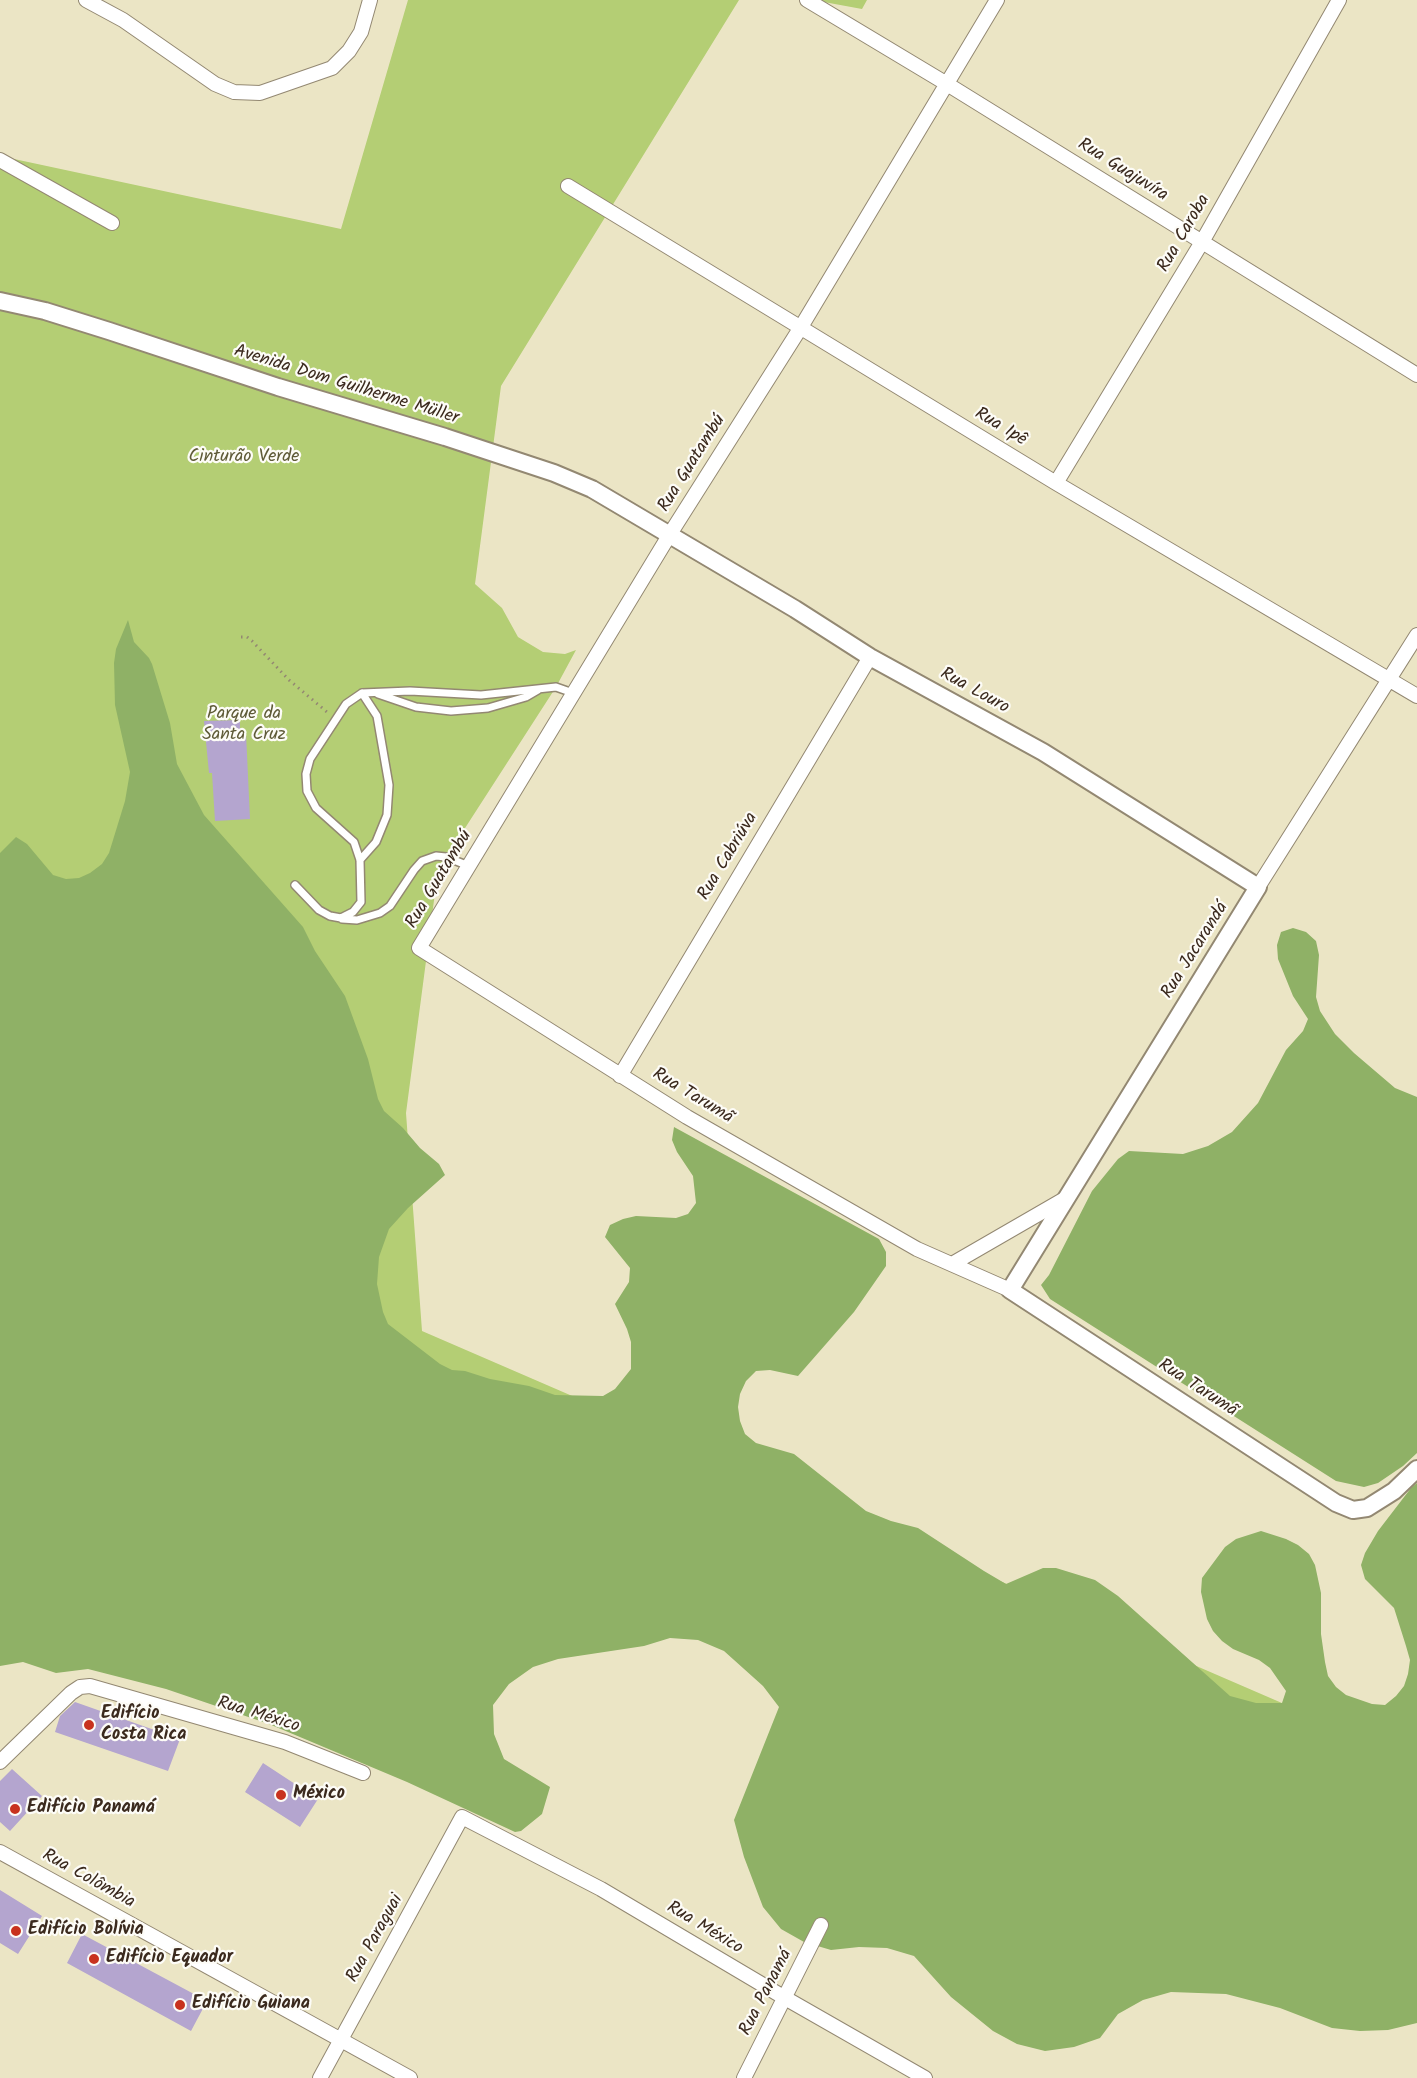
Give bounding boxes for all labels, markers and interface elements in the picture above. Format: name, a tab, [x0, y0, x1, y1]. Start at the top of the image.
street label: Rua Guajuvíra	[1073, 135, 1171, 207]
street label: Rua Caroba	[1154, 191, 1216, 277]
street label: Avenida Dom Guilherme Müller	[231, 341, 461, 431]
street label: Rua Ipê	[970, 404, 1030, 452]
street label: Rua Guatambú	[655, 411, 731, 517]
park label: Cinturão Verde	[189, 447, 299, 469]
street label: Rua Louro	[936, 664, 1012, 720]
park label: Parque da Santa Cruz	[202, 704, 286, 746]
street label: Rua Cabriúva	[694, 809, 764, 905]
street label: Rua Guatambú	[402, 827, 478, 933]
street label: Rua Jacarandá	[1158, 899, 1234, 1003]
street label: Rua Tarumã	[648, 1064, 736, 1130]
street label: Rua Tarumã	[1153, 1355, 1241, 1423]
street label: Rua México	[214, 1693, 302, 1739]
place label: Edifício Costa Rica	[101, 1704, 186, 1746]
marker: Edifício Costa Rica	[82, 1718, 96, 1732]
place label: México	[293, 1784, 345, 1806]
marker: México	[274, 1788, 288, 1802]
place label: Edifício Panamá	[27, 1798, 155, 1820]
marker: Edifício Panamá	[8, 1802, 22, 1816]
street label: Rua Colômbia	[38, 1846, 138, 1914]
street label: Rua Paraguai	[343, 1891, 409, 1987]
street label: Rua México	[662, 1898, 746, 1960]
place label: Edifício Bolívia	[28, 1920, 144, 1942]
marker: Edifício Bolívia	[9, 1924, 23, 1938]
street label: Rua Panamá	[736, 1946, 798, 2040]
place label: Edifício Equador	[106, 1948, 233, 1970]
marker: Edifício Equador	[87, 1952, 101, 1966]
place label: Edifício Guiana	[192, 1994, 310, 2016]
marker: Edifício Guiana	[173, 1998, 187, 2012]

